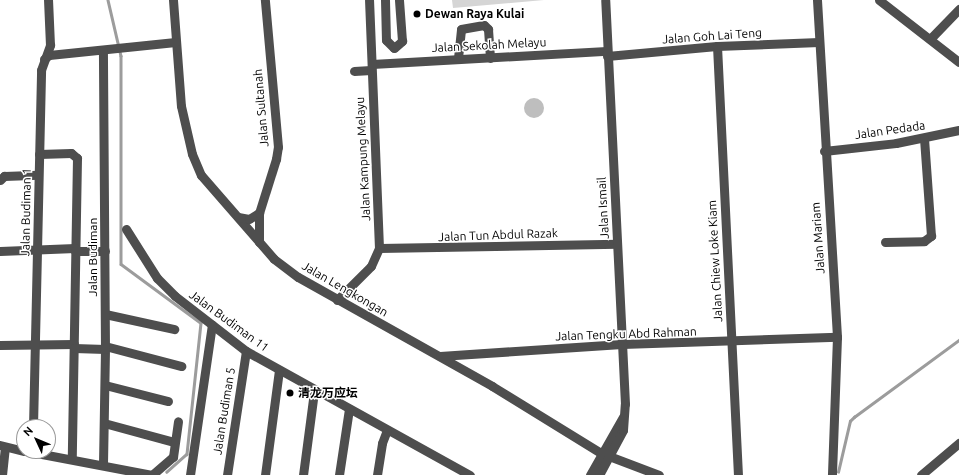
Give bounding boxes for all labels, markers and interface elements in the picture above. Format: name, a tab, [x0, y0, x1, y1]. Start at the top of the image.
place label: Dewan Raya Kulai	[425, 7, 524, 21]
marker: Dewan Raya Kulai	[412, 9, 422, 19]
street label: Jalan Goh Lai Teng	[662, 25, 762, 47]
street label: Jalan Sekolah Melayu	[431, 35, 547, 55]
street label: Jalan Sultanah	[250, 69, 272, 147]
street label: Jalan Kampung Melayu	[353, 97, 373, 221]
street label: Jalan Pedada	[854, 118, 926, 142]
street label: Jalan Budiman 1	[18, 168, 34, 256]
street label: Jalan Ismail	[594, 177, 612, 239]
street label: Jalan Chiew Loke Kiam	[705, 200, 725, 322]
street label: Jalan Mariam	[808, 202, 828, 274]
street label: Jalan Budiman	[86, 218, 100, 296]
street label: Jalan Tun Abdul Razak	[438, 226, 558, 244]
street label: Jalan Lengkongan	[299, 258, 391, 320]
street label: Jalan Budiman 11	[186, 287, 272, 355]
street label: Jalan Tengku Abd Rahman	[555, 324, 697, 344]
street label: Jalan Budiman 5	[210, 366, 238, 456]
place label: 清龙万应坛	[298, 386, 358, 400]
marker: 清龙万应坛	[285, 388, 295, 398]
north arrow	[16, 419, 56, 459]
text: N	[21, 424, 35, 438]

